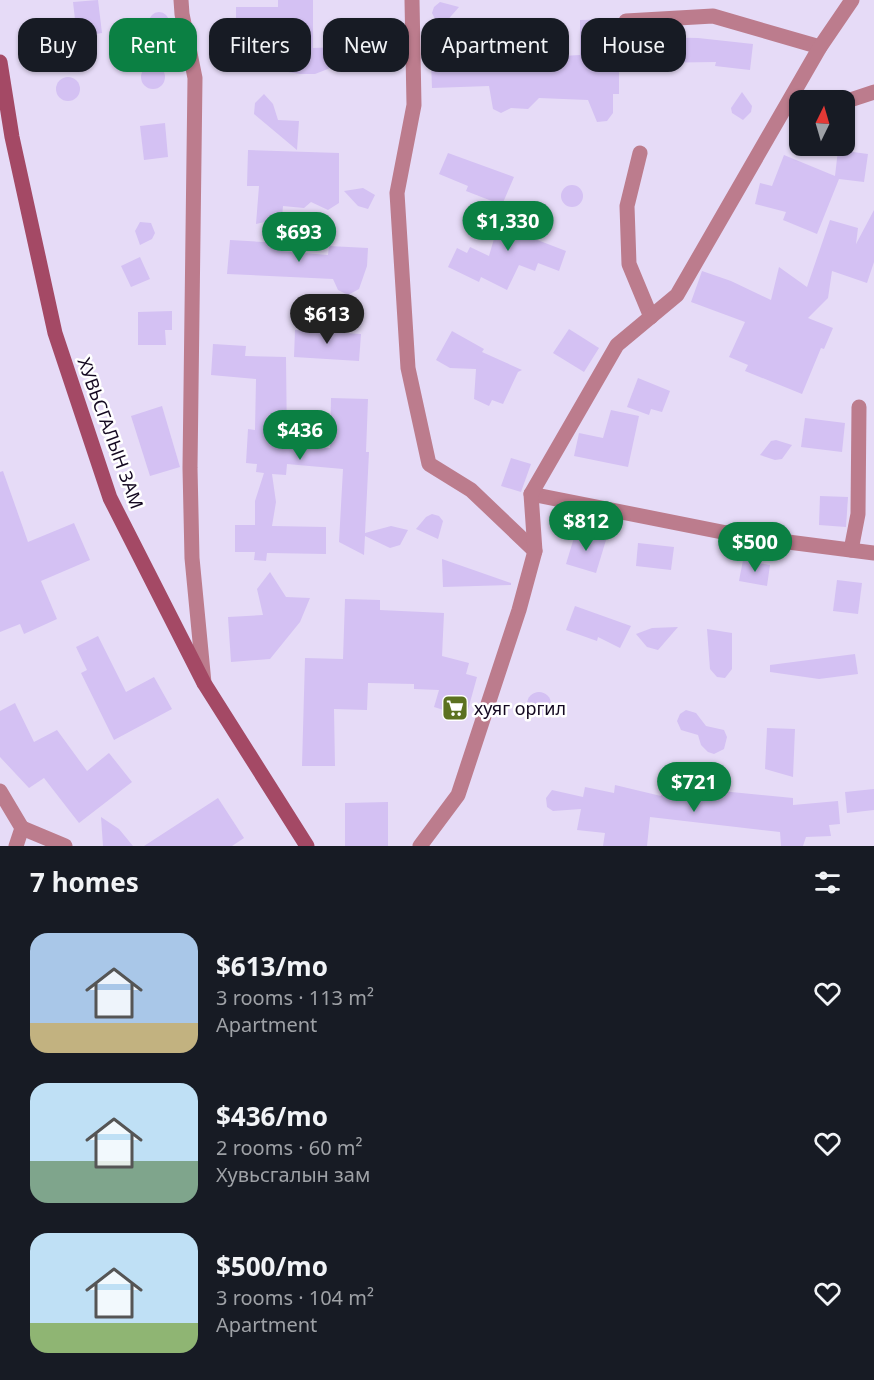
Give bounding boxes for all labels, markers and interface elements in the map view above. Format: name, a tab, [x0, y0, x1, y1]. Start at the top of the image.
chip: Buy	[18, 18, 97, 72]
chip: Rent	[109, 18, 197, 72]
chip: Filters	[209, 18, 311, 72]
chip: New	[323, 18, 409, 72]
chip: Apartment	[421, 18, 569, 72]
chip: House	[581, 18, 686, 72]
north arrow	[789, 90, 855, 156]
map controls	[789, 90, 855, 156]
pin: $1,330	[459, 201, 557, 252]
text: $1,330	[477, 207, 539, 234]
pin: $693	[263, 212, 335, 263]
text: $693	[276, 218, 322, 245]
pin: $613	[291, 294, 363, 345]
text: $613	[304, 300, 350, 327]
street label: ХУВЬСГАЛЫН ЗАМ	[72, 354, 150, 512]
pin: $436	[264, 410, 336, 461]
text: $436	[277, 416, 323, 443]
pin: $812	[550, 501, 622, 552]
text: $812	[563, 507, 609, 534]
pin: $500	[719, 522, 791, 573]
text: $500	[732, 528, 778, 555]
supermarket icon: хуяг оргил	[440, 693, 470, 723]
place label: хуяг оргил	[474, 696, 566, 720]
pin: $721	[658, 762, 730, 813]
text: $721	[671, 768, 717, 795]
text: 7 homes	[30, 864, 139, 900]
icon: filters	[811, 866, 844, 899]
text: $613/mo	[216, 948, 328, 984]
icon: home	[78, 957, 150, 1029]
icon: heart	[811, 977, 844, 1010]
text: 3 rooms · 113 m²	[216, 984, 374, 1011]
text: Apartment	[216, 1011, 317, 1038]
text: $436/mo	[216, 1098, 328, 1134]
icon: home	[78, 1107, 150, 1179]
icon: heart	[811, 1127, 844, 1160]
text: 2 rooms · 60 m²	[216, 1134, 363, 1161]
text: Хувьсгалын зам	[216, 1161, 370, 1188]
text: $500/mo	[216, 1248, 328, 1284]
icon: home	[78, 1257, 150, 1329]
icon: heart	[811, 1277, 844, 1310]
text: 3 rooms · 104 m²	[216, 1284, 374, 1311]
text: Apartment	[216, 1311, 317, 1338]

